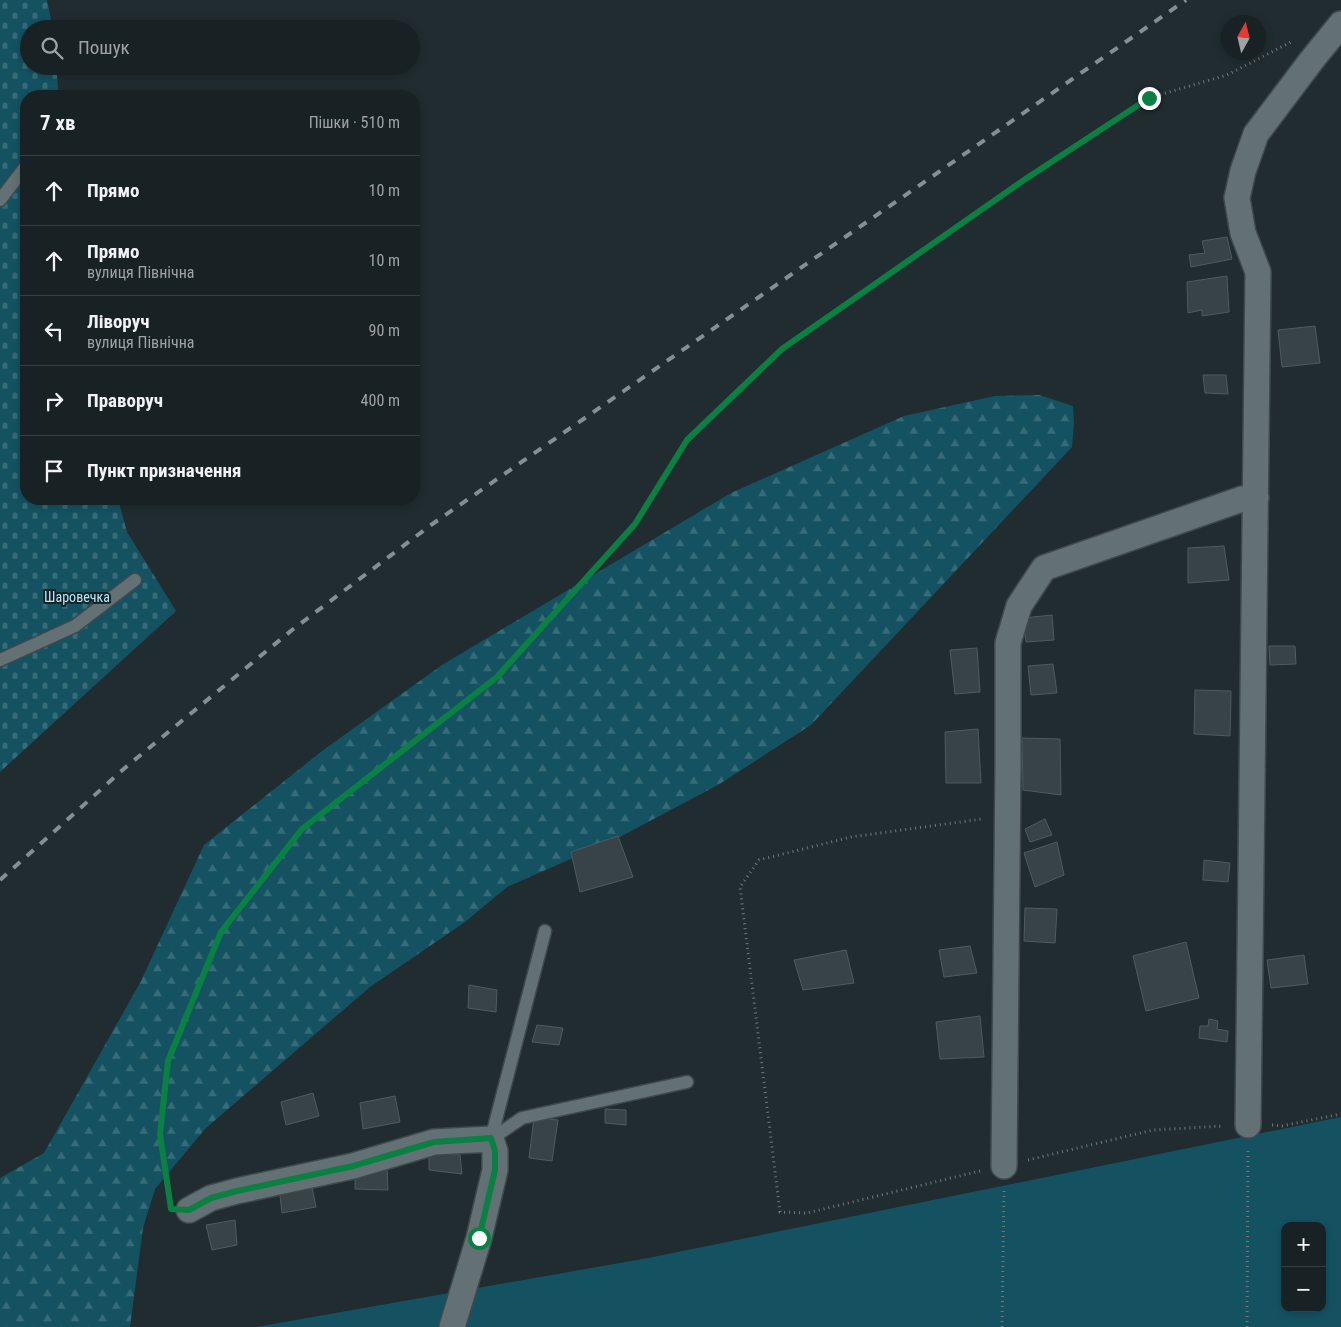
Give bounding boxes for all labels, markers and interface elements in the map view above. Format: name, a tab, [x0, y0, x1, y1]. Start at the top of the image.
north arrow	[1221, 15, 1266, 60]
search box	[20, 20, 420, 75]
icon: search	[38, 34, 66, 62]
text: Пошук	[78, 36, 130, 59]
route end	[1138, 87, 1161, 110]
text: 7 хв	[40, 111, 75, 135]
text: Пішки · 510 m	[309, 113, 400, 132]
icon: ahead	[40, 177, 68, 205]
text: Прямо	[87, 179, 140, 202]
text: 10 m	[368, 181, 400, 200]
text: Прямо	[87, 240, 140, 263]
icon: ahead	[40, 247, 68, 275]
text: 10 m	[368, 251, 400, 270]
text: вулиця Північна	[87, 263, 194, 282]
text: Ліворуч	[87, 310, 149, 333]
icon: left	[40, 317, 68, 345]
text: 90 m	[368, 321, 400, 340]
text: вулиця Північна	[87, 333, 194, 352]
icon: right	[40, 387, 68, 415]
text: Праворуч	[87, 389, 163, 412]
text: 400 m	[361, 391, 400, 410]
icon: arrive	[40, 457, 68, 485]
text: Пункт призначення	[87, 459, 241, 482]
park label: Шаровечка	[44, 589, 110, 605]
map controls	[1281, 1222, 1326, 1312]
button: +	[1281, 1222, 1326, 1267]
route start	[468, 1227, 491, 1250]
button: −	[1281, 1267, 1326, 1312]

